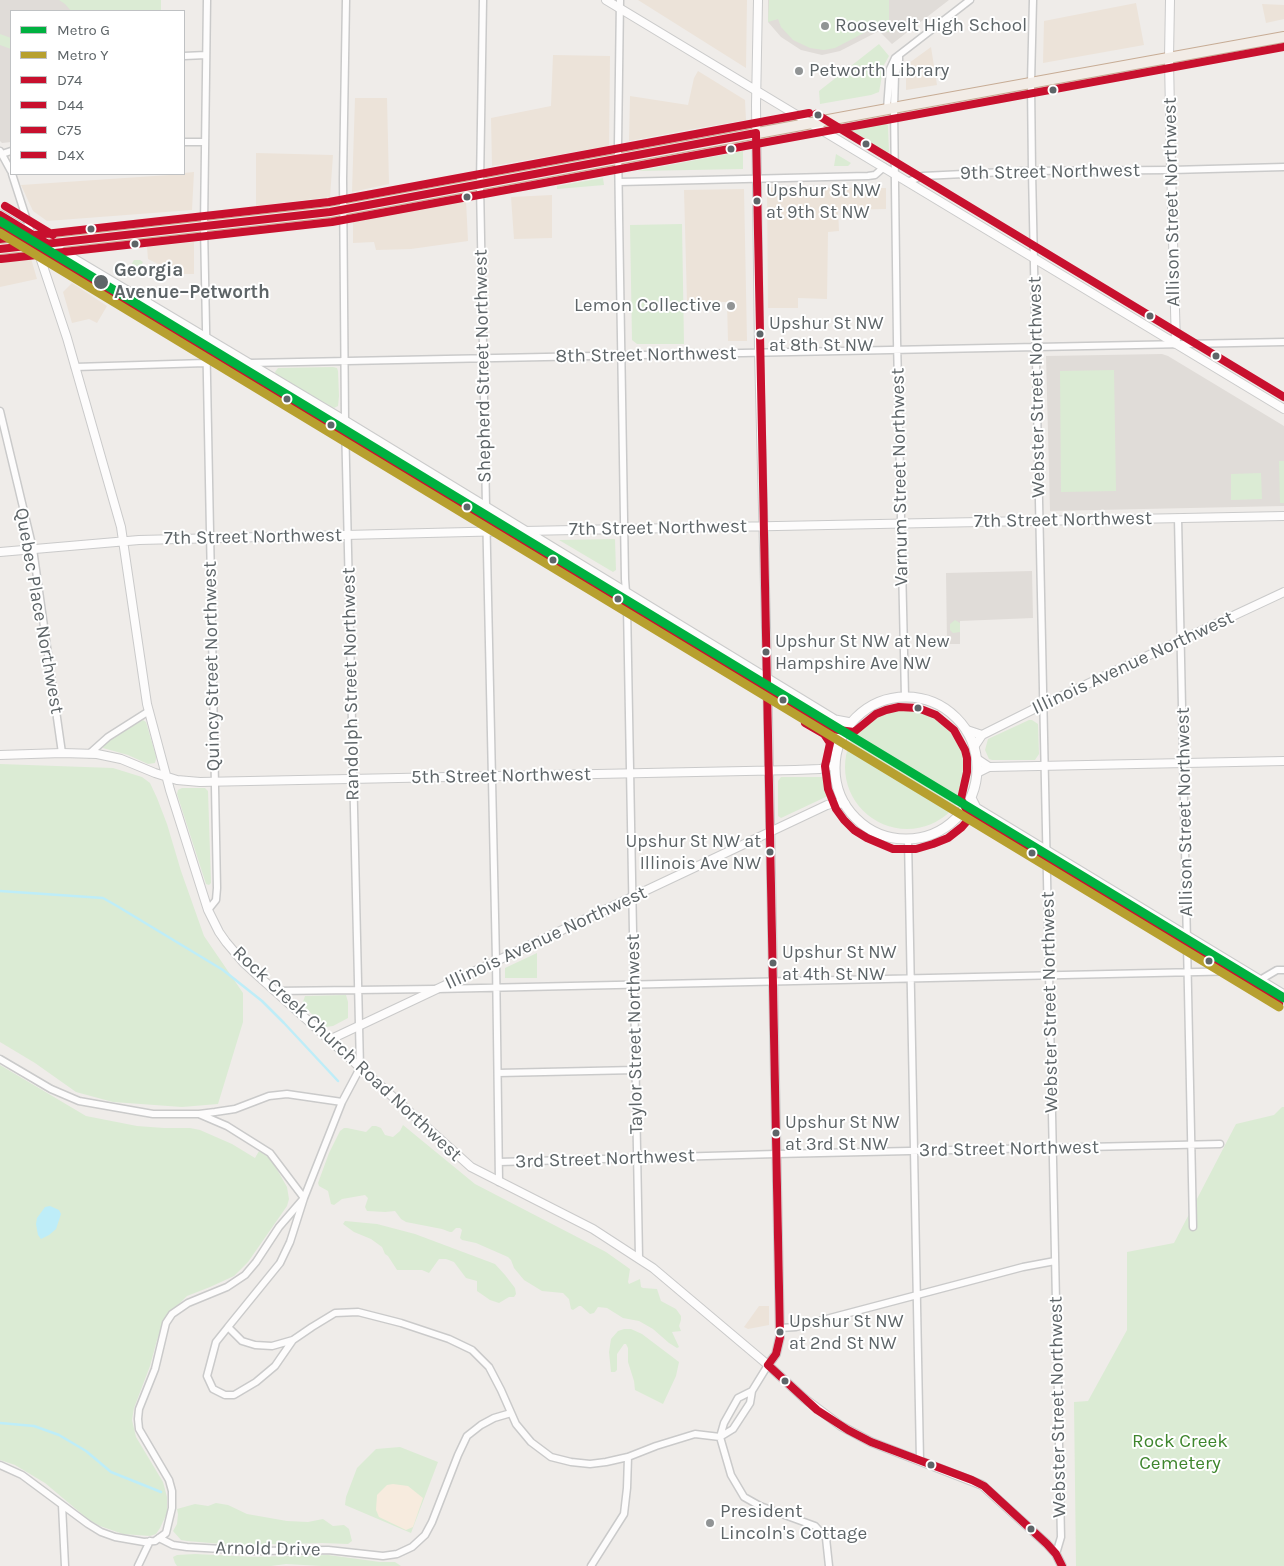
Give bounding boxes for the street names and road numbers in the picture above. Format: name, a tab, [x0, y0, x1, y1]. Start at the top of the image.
street label: Allison Street Northwest	[1159, 97, 1185, 307]
street label: 9th Street Northwest	[960, 159, 1140, 185]
street label: Shepherd Street Northwest	[470, 249, 496, 483]
street label: Webster Street Northwest	[1024, 276, 1050, 498]
street label: 8th Street Northwest	[555, 342, 737, 368]
street label: Varnum Street Northwest	[887, 367, 913, 587]
street label: Quebec Place Northwest	[10, 506, 68, 716]
street label: 7th Street Northwest	[974, 507, 1152, 533]
street label: 7th Street Northwest	[569, 515, 747, 541]
street label: 7th Street Northwest	[164, 524, 342, 550]
street label: Quincy Street Northwest	[199, 561, 225, 771]
street label: Randolph Street Northwest	[338, 567, 364, 801]
street label: Illinois Avenue Northwest	[1028, 606, 1238, 720]
street label: Allison Street Northwest	[1172, 707, 1198, 917]
street label: 5th Street Northwest	[411, 763, 591, 789]
street label: Illinois Avenue Northwest	[441, 881, 651, 995]
street label: Webster Street Northwest	[1037, 891, 1063, 1113]
street label: Taylor Street Northwest	[622, 934, 648, 1134]
street label: Rock Creek Church Road Northwest	[228, 942, 466, 1166]
street label: 3rd Street Northwest	[919, 1136, 1099, 1162]
street label: 3rd Street Northwest	[515, 1144, 695, 1174]
street label: Webster Street Northwest	[1045, 1296, 1071, 1518]
street label: Arnold Drive	[215, 1537, 321, 1561]

